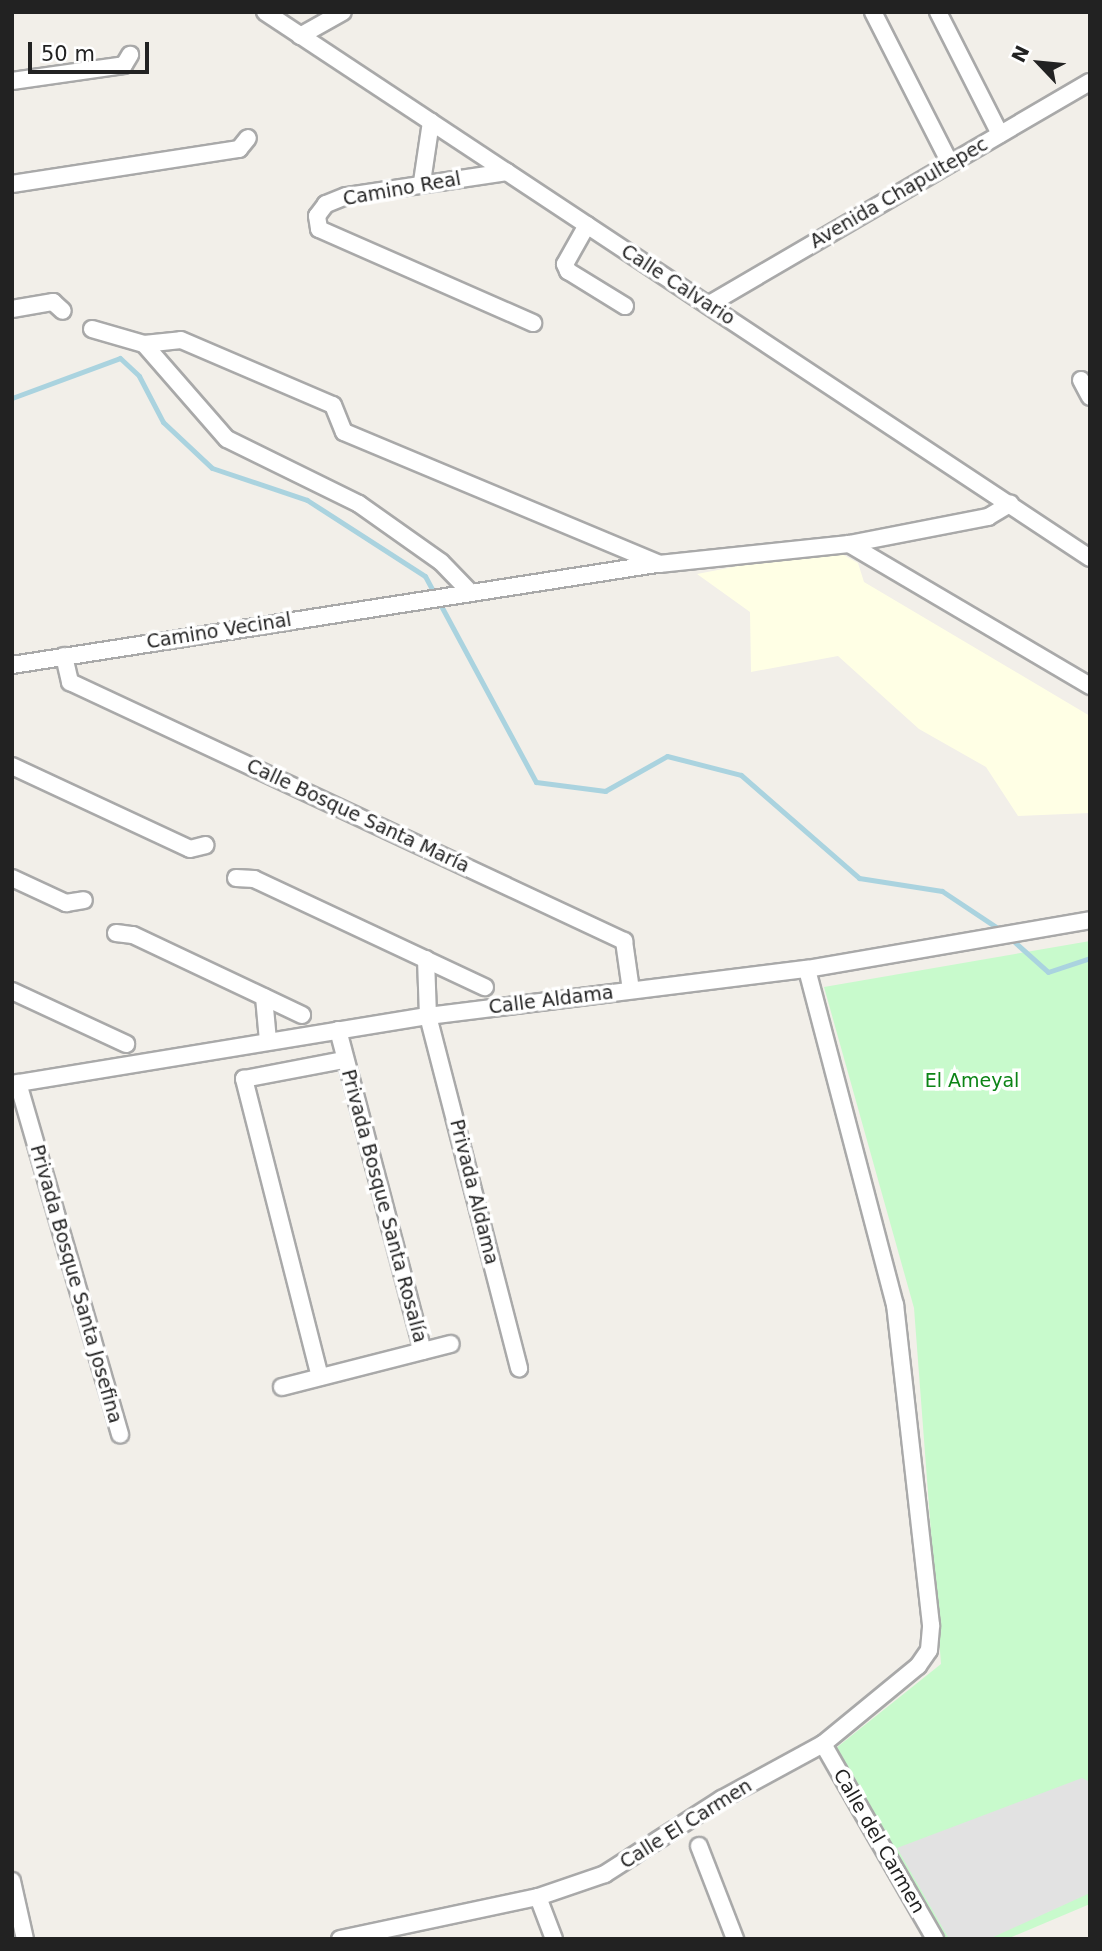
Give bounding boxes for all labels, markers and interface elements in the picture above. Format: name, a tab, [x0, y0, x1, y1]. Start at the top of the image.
scale bar	[32, 28, 152, 72]
north arrow	[1004, 28, 1074, 98]
text: 50 m	[41, 42, 95, 66]
text: N	[1007, 42, 1033, 66]
street label: Avenida Chapultepec	[806, 133, 992, 253]
street label: Camino Real	[341, 167, 463, 211]
street label: Calle Calvario	[617, 240, 739, 330]
street label: Camino Vecinal	[145, 608, 293, 654]
street label: Calle Bosque Santa María	[243, 754, 473, 878]
street label: Calle Aldama	[487, 981, 615, 1019]
street label: Privada Bosque Santa Rosalía	[337, 1067, 431, 1345]
park label: El Ameyal	[925, 1070, 1019, 1092]
street label: Privada Aldama	[445, 1117, 503, 1267]
street label: Privada Bosque Santa Josefina	[25, 1142, 127, 1426]
street label: Calle del Carmen	[828, 1765, 930, 1917]
street label: Calle El Carmen	[616, 1774, 756, 1874]

